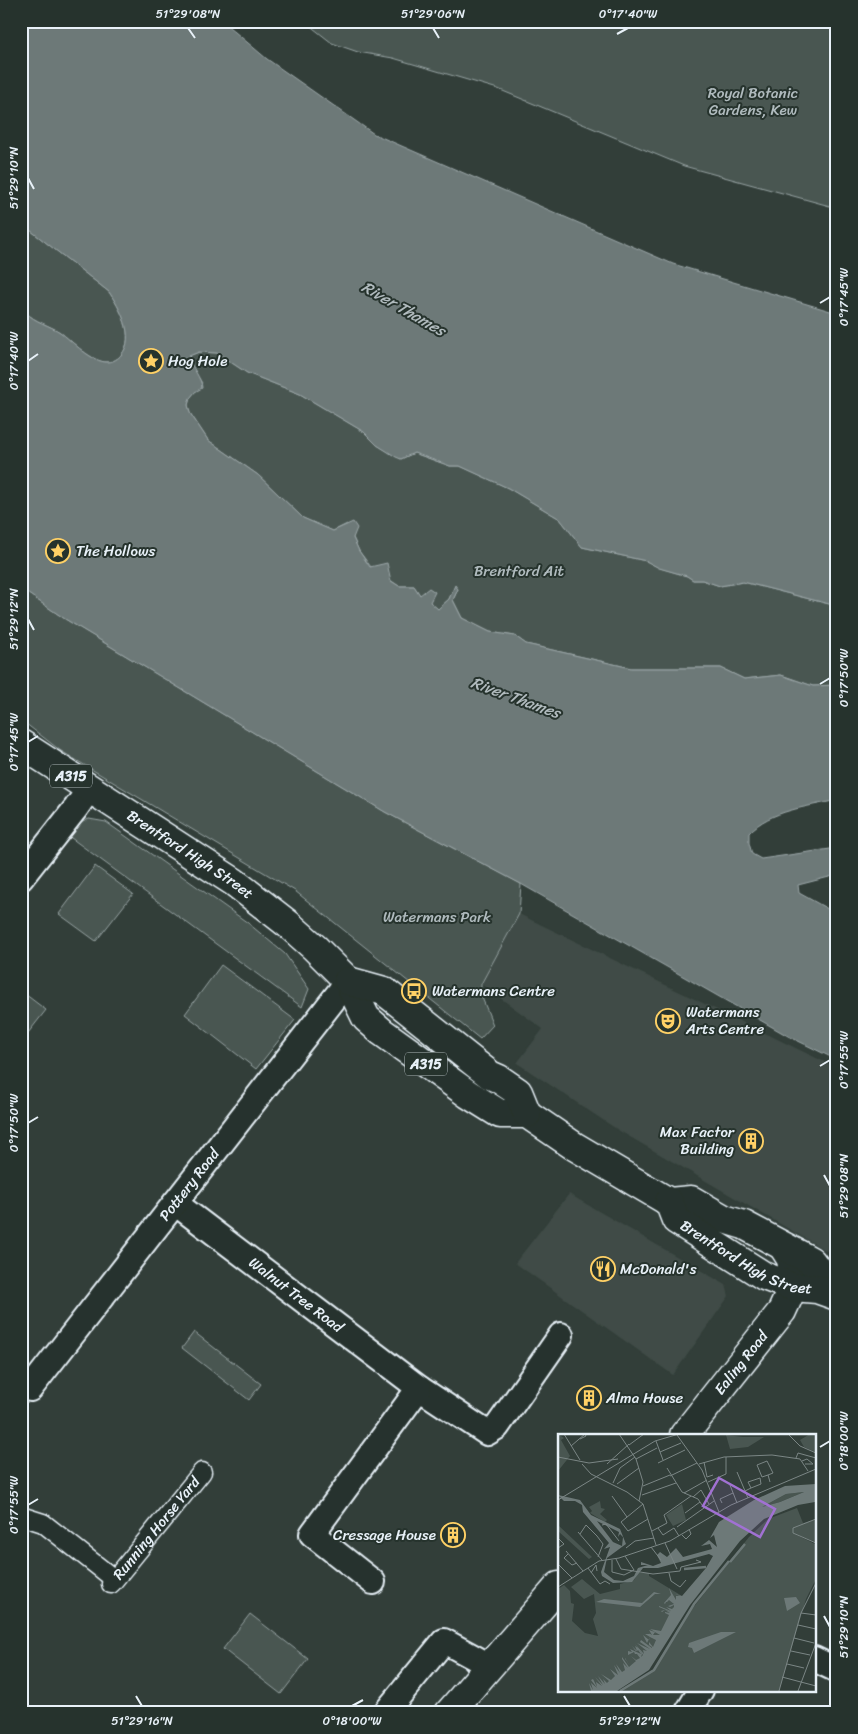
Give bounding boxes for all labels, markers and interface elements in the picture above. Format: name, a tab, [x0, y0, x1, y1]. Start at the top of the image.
text: 51°29'08"N	[156, 3, 221, 25]
text: 51°29'06"N	[401, 3, 466, 25]
text: 0°17'40"W	[599, 3, 658, 25]
park label: Royal Botanic Gardens, Kew	[708, 80, 798, 123]
text: 51°29'10"N	[3, 146, 25, 209]
text: 0°17'45"W	[833, 267, 855, 326]
water label: River Thames	[356, 273, 453, 345]
text: 0°17'40"W	[3, 331, 25, 390]
place icon: Hog Hole	[138, 348, 164, 374]
place label: Hog Hole	[168, 348, 227, 374]
place icon: The Hollows	[45, 538, 71, 564]
place label: The Hollows	[76, 538, 155, 564]
park label: Brentford Ait	[474, 558, 565, 584]
text: 51°29'12"N	[3, 587, 25, 650]
text: 0°17'50"W	[833, 648, 855, 707]
water label: River Thames	[467, 668, 566, 728]
text: 0°17'45"W	[3, 712, 25, 771]
road number: A315	[50, 764, 92, 788]
street label: Brentford High Street	[122, 803, 260, 906]
park label: Watermans Park	[383, 904, 492, 930]
bus stop icon: Watermans Centre	[401, 978, 427, 1004]
place label: Watermans Centre	[432, 978, 555, 1004]
place label: Watermans Arts Centre	[685, 999, 764, 1042]
theatre icon: Watermans Arts Centre	[655, 1008, 681, 1034]
text: 0°17'55"W	[833, 1030, 855, 1089]
road number: A315	[405, 1052, 447, 1076]
text: 0°17'50"W	[3, 1093, 25, 1152]
place label: Max Factor Building	[660, 1119, 735, 1162]
building icon: Max Factor Building	[738, 1128, 764, 1154]
street label: Pottery Road	[152, 1142, 227, 1227]
text: 51°29'08"N	[833, 1153, 855, 1218]
street label: Brentford High Street	[675, 1213, 814, 1302]
street label: Walnut Tree Road	[243, 1250, 350, 1340]
restaurant icon: McDonald's	[590, 1256, 616, 1282]
place label: McDonald's	[620, 1256, 697, 1282]
street label: Ealing Road	[707, 1324, 775, 1401]
building icon: Alma House	[576, 1385, 602, 1411]
place label: Alma House	[605, 1385, 683, 1411]
text: 0°18'00"W	[833, 1411, 855, 1470]
inset map	[558, 1434, 816, 1692]
street label: Running Horse Yard	[106, 1470, 207, 1586]
text: 0°17'55"W	[3, 1475, 25, 1534]
place label: Cressage House	[333, 1522, 436, 1548]
building icon: Cressage House	[440, 1522, 466, 1548]
text: 51°29'10"N	[833, 1595, 855, 1658]
text: 51°29'16"N	[111, 1710, 173, 1732]
text: 0°18'00"W	[323, 1710, 382, 1732]
text: 51°29'12"N	[599, 1710, 662, 1732]

